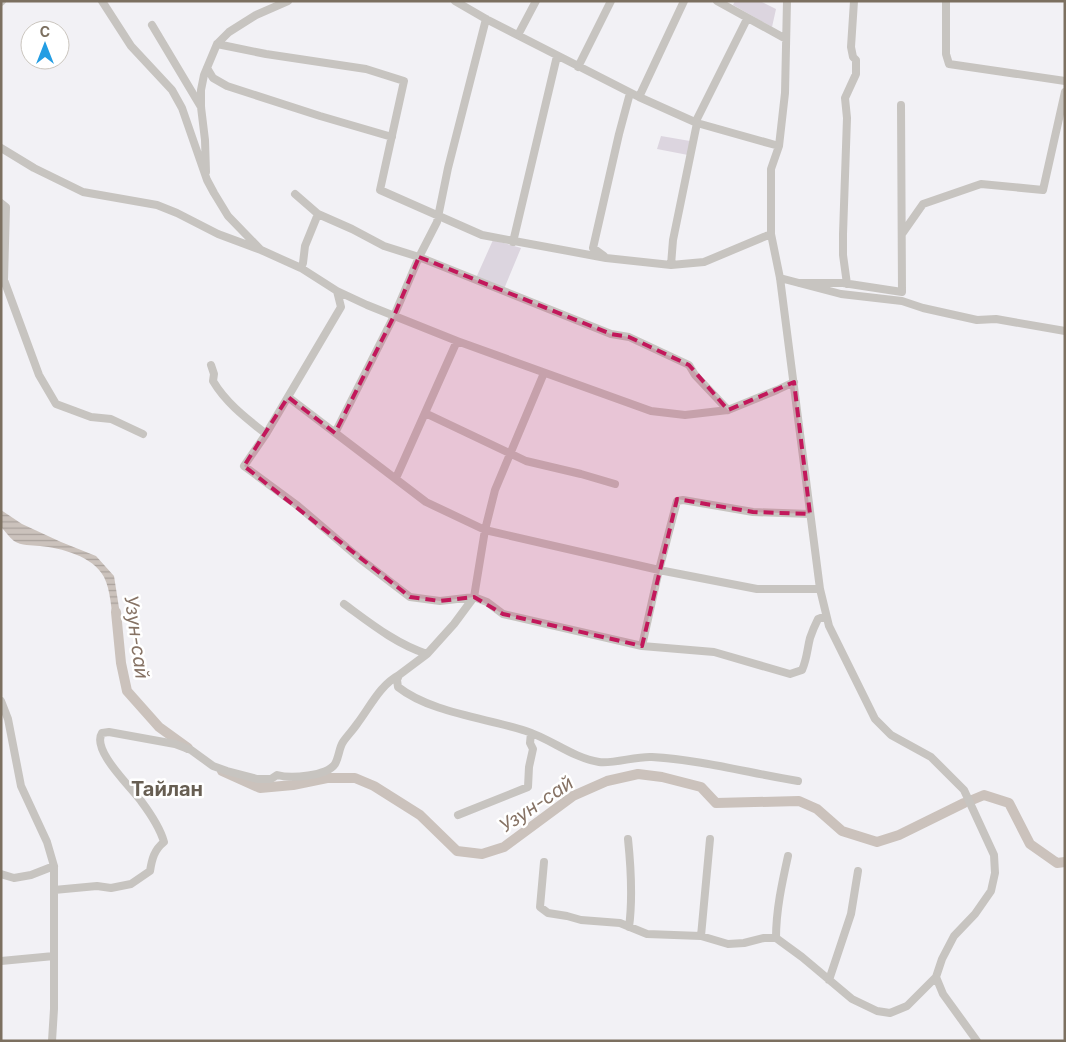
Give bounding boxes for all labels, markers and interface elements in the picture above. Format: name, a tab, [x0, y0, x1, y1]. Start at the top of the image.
north arrow	[20, 20, 70, 70]
text: С	[40, 23, 50, 40]
water label: Узун-сай	[119, 594, 154, 680]
water label: Узун-сай	[495, 771, 578, 838]
district label: Тайлан	[131, 777, 203, 801]

